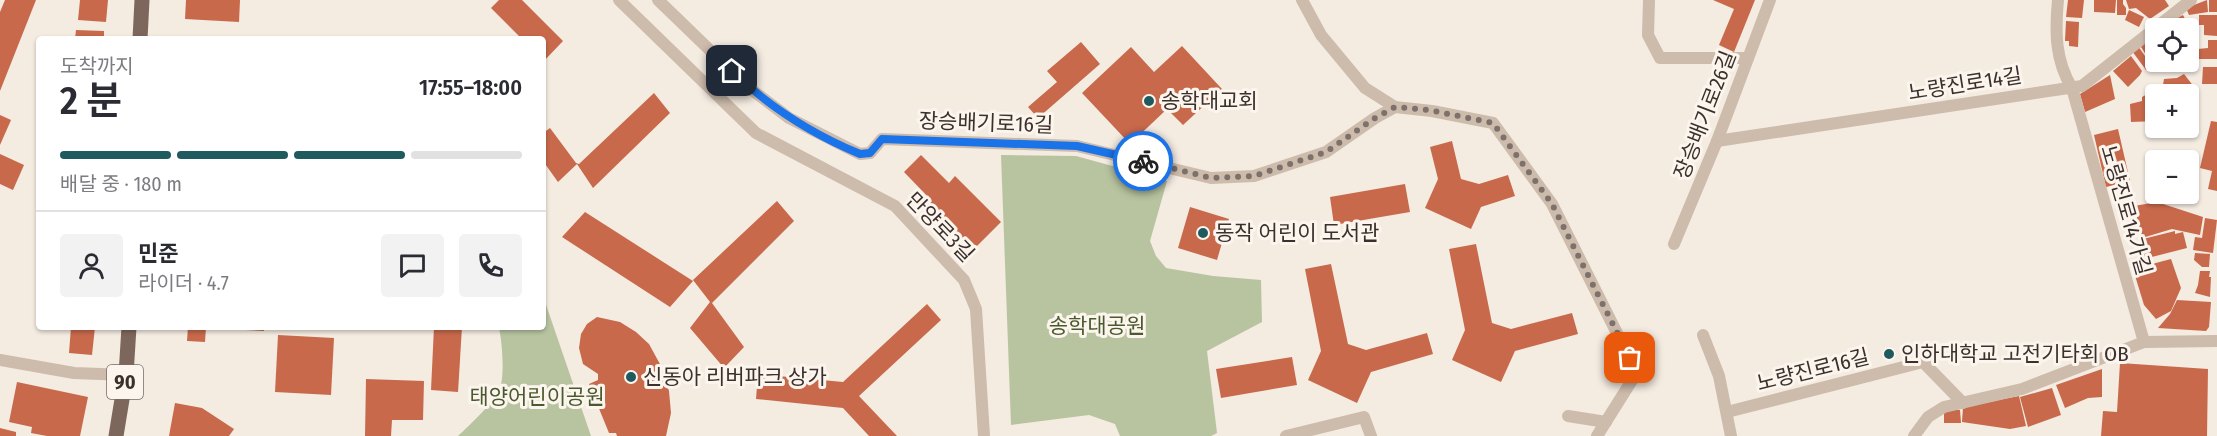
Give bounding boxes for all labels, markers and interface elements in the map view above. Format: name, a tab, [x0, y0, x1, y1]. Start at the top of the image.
map controls	[2145, 18, 2199, 204]
button: locate	[2145, 18, 2199, 72]
pin	[706, 45, 757, 96]
street label: 장승배기로26길	[1669, 47, 1741, 183]
text: 도착까지	[60, 54, 134, 78]
icon: home	[715, 54, 748, 87]
street label: 노량진로14길	[1906, 62, 2024, 106]
text: 17:55–18:00	[419, 74, 522, 101]
text: 2 분	[60, 78, 122, 124]
button: +	[2145, 84, 2199, 138]
place label: 송학대교회	[1161, 88, 1258, 114]
marker: 송학대교회	[1142, 94, 1156, 108]
street label: 장승배기로16길	[918, 108, 1054, 138]
courier	[1113, 131, 1173, 191]
street label: 노량진로14가길	[2095, 142, 2157, 278]
icon: bike	[1127, 145, 1160, 178]
button: −	[2145, 150, 2199, 204]
text: 배달 중 · 180 m	[60, 172, 182, 196]
street label: 만양로3길	[901, 187, 979, 267]
place label: 동작 어린이 도서관	[1215, 220, 1379, 246]
marker: 동작 어린이 도서관	[1196, 226, 1210, 240]
button: person	[60, 234, 123, 297]
button: chat	[381, 234, 444, 297]
button: phone	[459, 234, 522, 297]
text: 민준	[138, 240, 178, 267]
text: 라이더 · 4.7	[138, 271, 229, 295]
park label: 송학대공원	[1049, 313, 1145, 339]
pin	[1604, 332, 1655, 383]
icon: bag	[1613, 341, 1646, 374]
place label: 인하대학교 고전기타회 OB	[1901, 341, 2129, 367]
street label: 노량진로16길	[1754, 343, 1872, 397]
marker: 인하대학교 고전기타회 OB	[1882, 347, 1896, 361]
place label: 신동아 리버파크 상가	[643, 364, 827, 390]
road number: 90	[107, 365, 143, 399]
marker: 신동아 리버파크 상가	[624, 370, 638, 384]
park label: 태양어린이공원	[469, 384, 605, 410]

